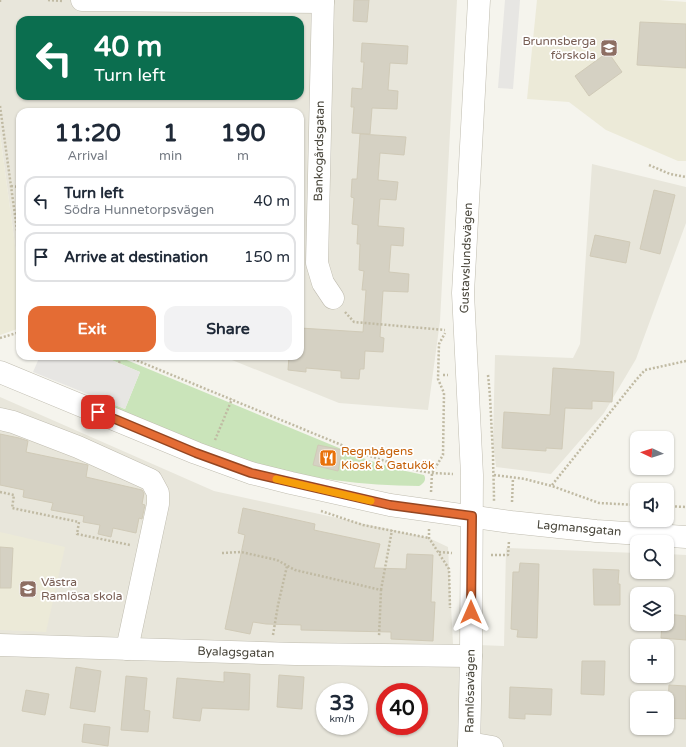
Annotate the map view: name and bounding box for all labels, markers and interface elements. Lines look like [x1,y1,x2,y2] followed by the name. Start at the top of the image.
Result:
[94,30,162,64] text: 40 m
[28,32,80,84] icon: left
[522,34,596,62] place label: Brunnsberga förskola
[599,38,619,58] school or university icon: Brunnsberga förskola
[94,64,166,86] text: Turn left
[311,100,327,202] street label: Bankogårdsgatan
[54,119,121,148] text: 11:20
[163,119,178,148] text: 1
[220,119,266,148] text: 190
[67,148,108,164] text: Arrival
[159,148,182,164] text: min
[237,148,249,164] text: m
[64,184,124,202] text: Turn left
[30,190,52,212] icon: left
[253,192,290,210] text: 40 m
[64,202,214,218] text: Södra Hunnetorpsvägen
[457,202,475,314] street label: Gustavslundsvägen
[30,246,52,268] icon: arrive
[64,248,208,266] text: Arrive at destination
[244,248,290,266] text: 150 m
[28,306,156,352] button: Exit
[164,306,292,352] button: Share
[81,395,115,429] pin
[87,401,109,423] icon: arrive
[630,431,674,475] north arrow
[630,431,674,735] map controls
[341,444,435,472] place label: Regnbågens Kiosk & Gatukök
[318,448,338,468] restaurant icon: Regnbågens Kiosk & Gatukök
[630,483,674,527] button: sound
[536,517,622,539] street label: Lagmansgatan
[630,535,674,579] button: search
[41,575,122,603] place label: Västra Ramlösa skola
[18,579,38,599] school or university icon: Västra Ramlösa skola
[630,587,674,631] button: layers
[450,591,492,633] position arrow
[630,639,674,683] button: +
[197,644,275,660] street label: Byalagsgatan
[462,649,478,733] street label: Ramlösavägen
[376,683,428,735] speed limit sign: 40
[630,691,674,735] button: −
[329,692,355,716] text: 33
[329,713,355,725] text: km/h

